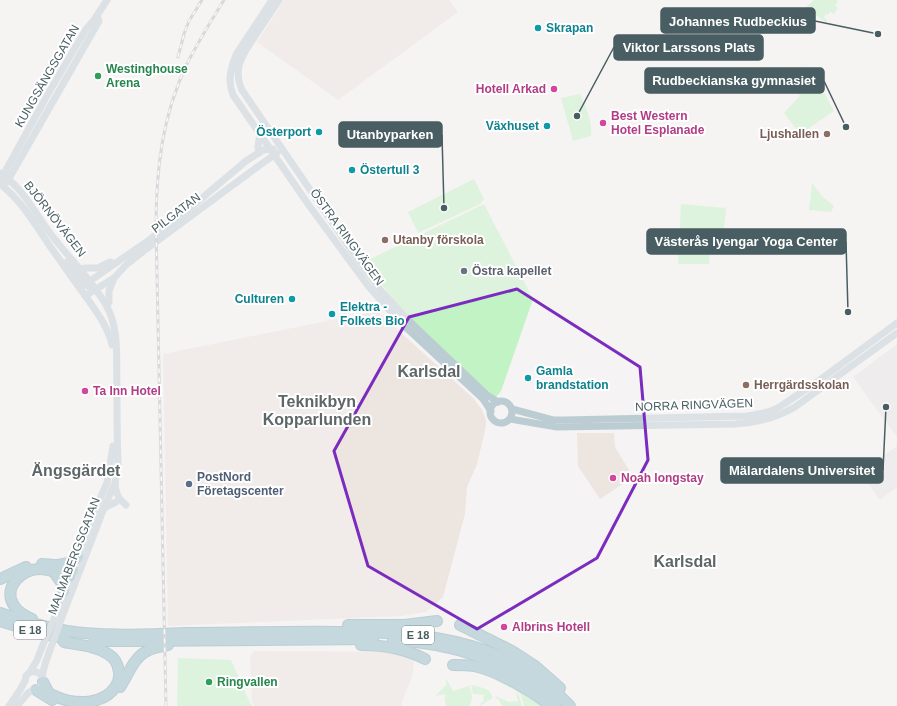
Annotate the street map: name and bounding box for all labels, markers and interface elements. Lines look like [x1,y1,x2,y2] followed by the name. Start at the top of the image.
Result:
[661,8,815,33] callout: Johannes Rudbeckius
[669,14,807,29] text: Johannes Rudbeckius
[546,21,593,35] place label: Skrapan
[12,22,82,130] street label: KUNGSÄNGSGATAN
[533,23,543,33] marker: Skrapan
[614,35,763,60] callout: Viktor Larssons Plats
[623,40,755,55] text: Viktor Larssons Plats
[106,62,188,90] place label: Westinghouse Arena
[645,68,824,93] callout: Rudbeckianska gymnasiet
[93,71,103,81] marker: Westinghouse Arena
[652,73,816,88] text: Rudbeckianska gymnasiet
[476,82,546,96] place label: Hotell Arkad
[549,84,559,94] marker: Hotell Arkad
[611,109,705,137] place label: Best Western Hotel Esplanade
[598,118,608,128] marker: Best Western Hotel Esplanade
[486,119,539,133] place label: Växhuset
[542,121,552,131] marker: Växhuset
[339,122,442,147] callout: Utanbyparken
[256,124,311,139] place label: Österport
[314,127,324,137] marker: Österport
[347,127,433,142] text: Utanbyparken
[760,127,819,141] place label: Ljushallen
[822,129,832,139] marker: Ljushallen
[360,162,420,177] place label: Östertull 3
[347,165,357,175] marker: Östertull 3
[21,178,89,260] street label: BJÖRNÖVÄGEN
[307,186,387,288] street label: ÖSTRA RINGVÄGEN
[149,190,203,236] street label: PILGATAN
[647,229,846,254] callout: Västerås Iyengar Yoga Center
[393,233,484,247] place label: Utanby förskola
[654,234,838,249] text: Västerås Iyengar Yoga Center
[380,235,390,245] marker: Utanby förskola
[472,263,551,278] place label: Östra kapellet
[459,266,469,276] marker: Östra kapellet
[235,292,284,306] place label: Culturen
[287,294,297,304] marker: Culturen
[340,300,405,328] place label: Elektra - Folkets Bio
[327,309,337,319] marker: Elektra - Folkets Bio
[397,363,461,380] district label: Karlsdal
[536,364,609,392] place label: Gamla brandstation
[523,373,533,383] marker: Gamla brandstation
[754,378,849,392] place label: Herrgärdsskolan
[741,380,751,390] marker: Herrgärdsskolan
[93,384,161,398] place label: Ta Inn Hotel
[80,386,90,396] marker: Ta Inn Hotel
[263,393,371,428] district label: Teknikbyn Kopparlunden
[635,396,753,414] street label: NORRA RINGVÄGEN
[721,458,883,483] callout: Mälardalens Universitet
[32,462,121,479] district label: Ängsgärdet
[729,463,876,478] text: Mälardalens Universitet
[197,470,284,498] place label: PostNord Företagscenter
[621,471,704,485] place label: Noah longstay
[608,473,618,483] marker: Noah longstay
[184,479,194,489] marker: PostNord Företagscenter
[45,495,103,617] street label: MALMABERGSGATAN
[653,553,717,570] district label: Karlsdal
[512,620,590,634] place label: Albrins Hotell
[14,621,46,639] road number: E 18
[499,622,509,632] marker: Albrins Hotell
[402,626,434,644] road number: E 18
[217,675,278,689] place label: Ringvallen
[204,677,214,687] marker: Ringvallen

